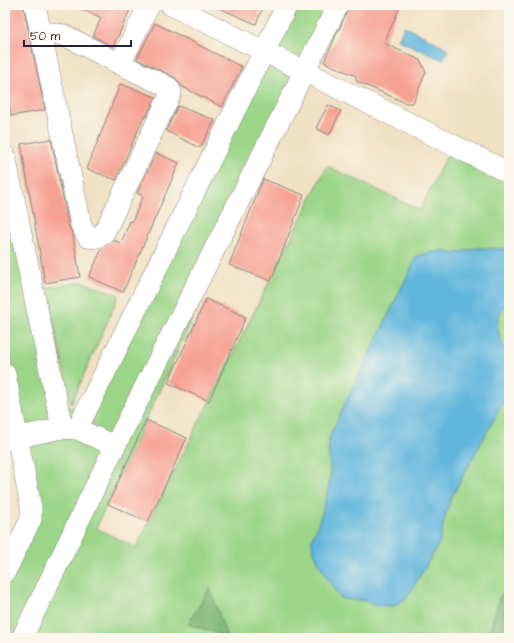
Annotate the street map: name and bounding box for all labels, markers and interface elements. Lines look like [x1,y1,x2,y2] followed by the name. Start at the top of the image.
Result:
[24,22,131,48] scale bar
[30,28,61,45] text: 50 m

